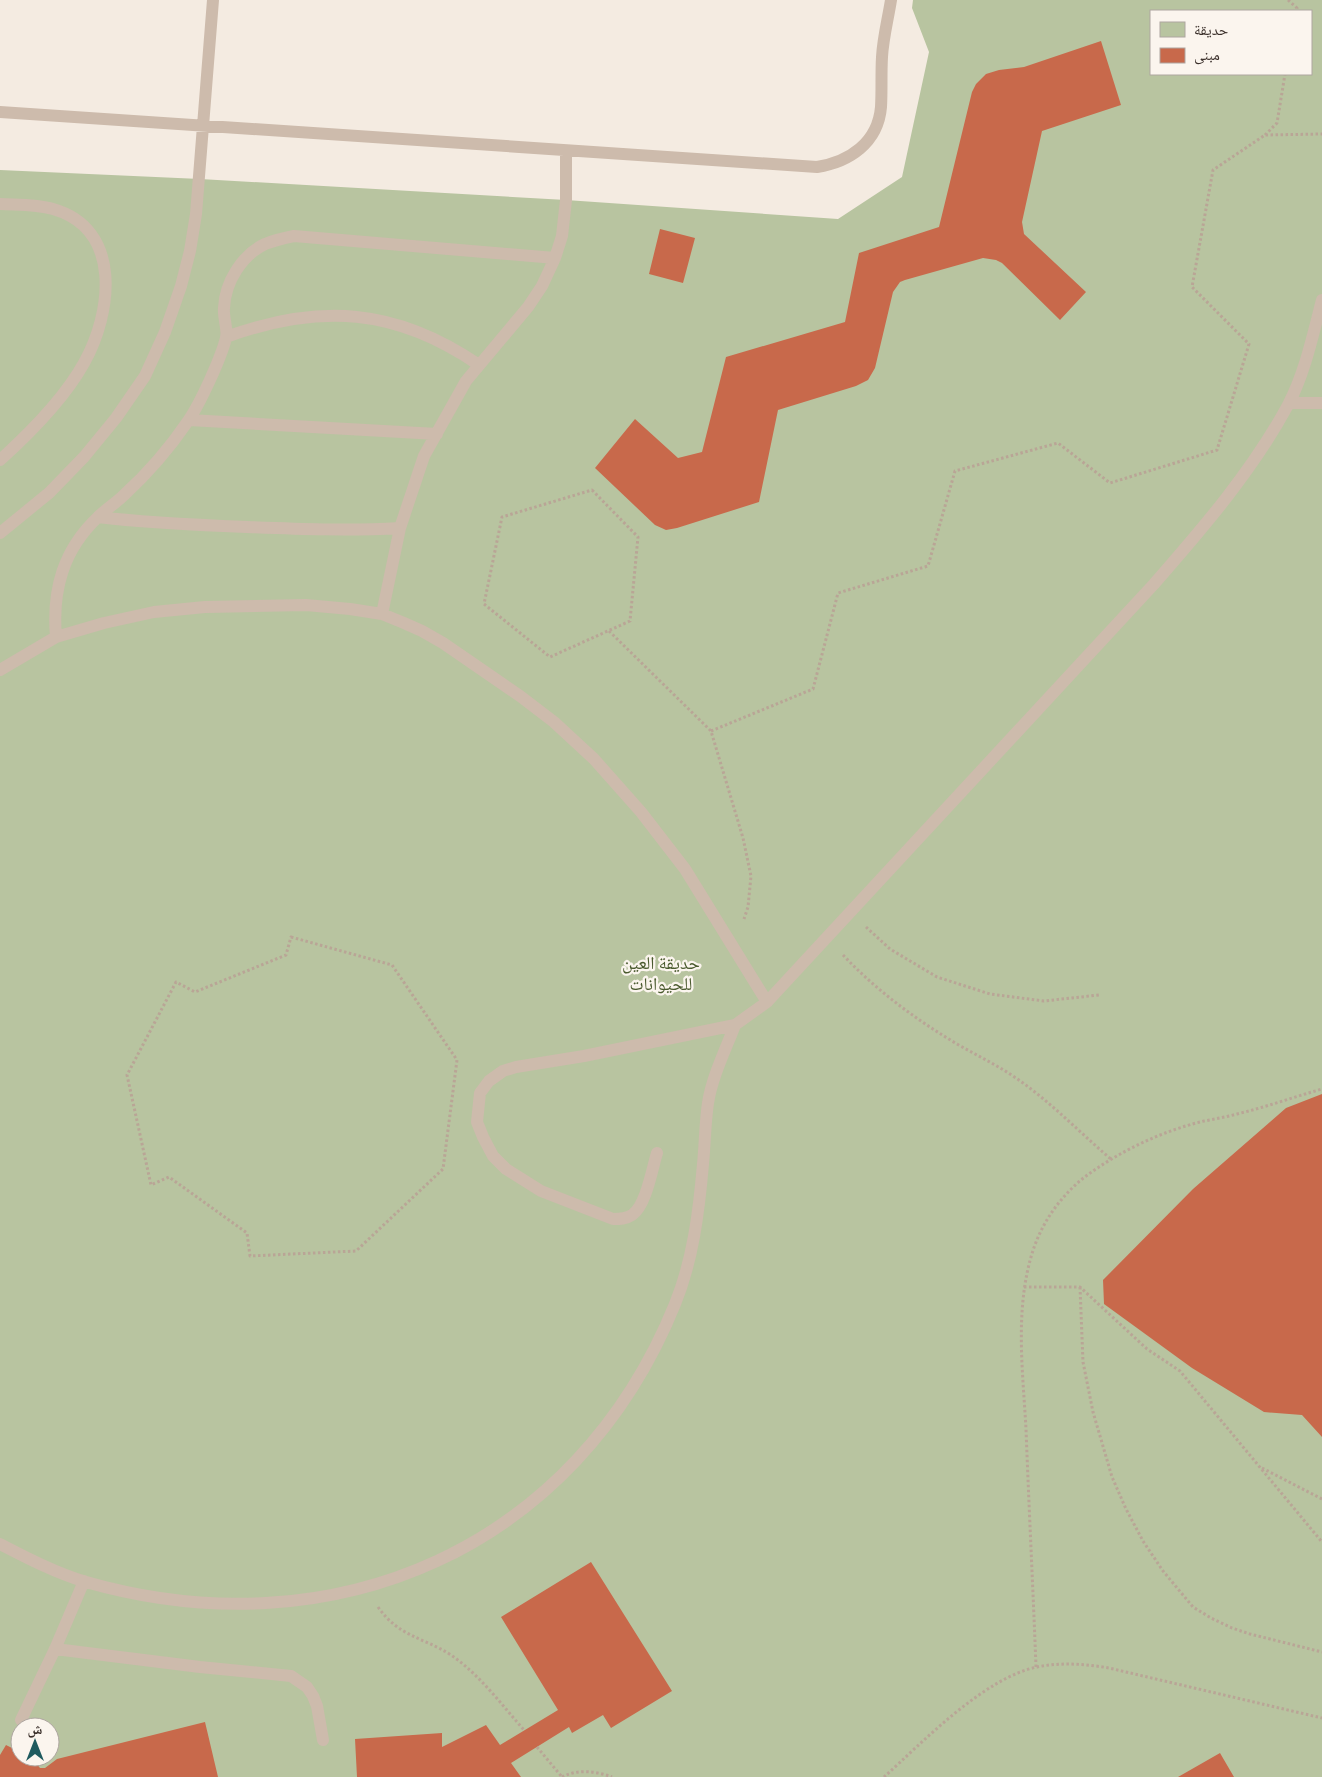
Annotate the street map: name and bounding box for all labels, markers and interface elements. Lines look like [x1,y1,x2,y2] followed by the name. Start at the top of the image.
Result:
[1150,10,1312,75] legend
[1194,20,1229,38] text: حديقة
[1194,45,1220,65] text: مبنى
[622,951,700,994] park label: حديقة العين للحيوانات
[10,1717,60,1767] north arrow
[28,1720,43,1738] text: ش

